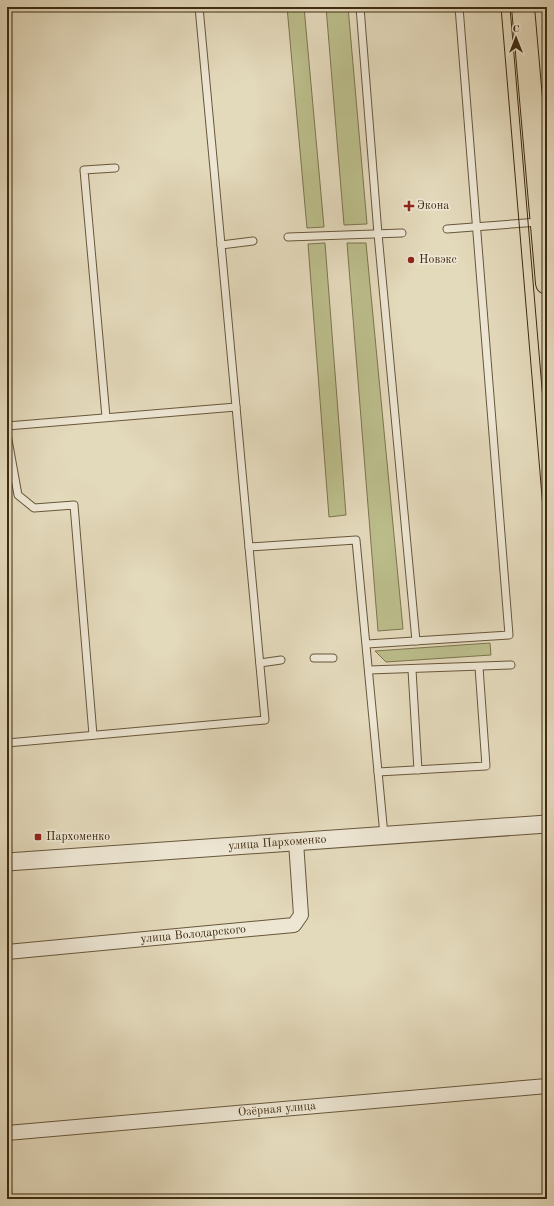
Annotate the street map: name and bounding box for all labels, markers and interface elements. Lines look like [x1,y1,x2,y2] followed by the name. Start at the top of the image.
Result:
[496,18,536,58] north arrow
[512,24,520,35] text: С
[417,200,449,212] place label: Экона
[404,201,414,211] marker: Экона
[419,254,457,266] place label: Новэкс
[406,255,416,265] marker: Новэкс
[46,831,110,843] place label: Пархоменко
[33,832,43,842] marker: Пархоменко
[228,834,327,852] street label: улица Пархоменко
[140,924,246,945] street label: улица Володарского
[237,1100,317,1119] street label: Озёрная улица

